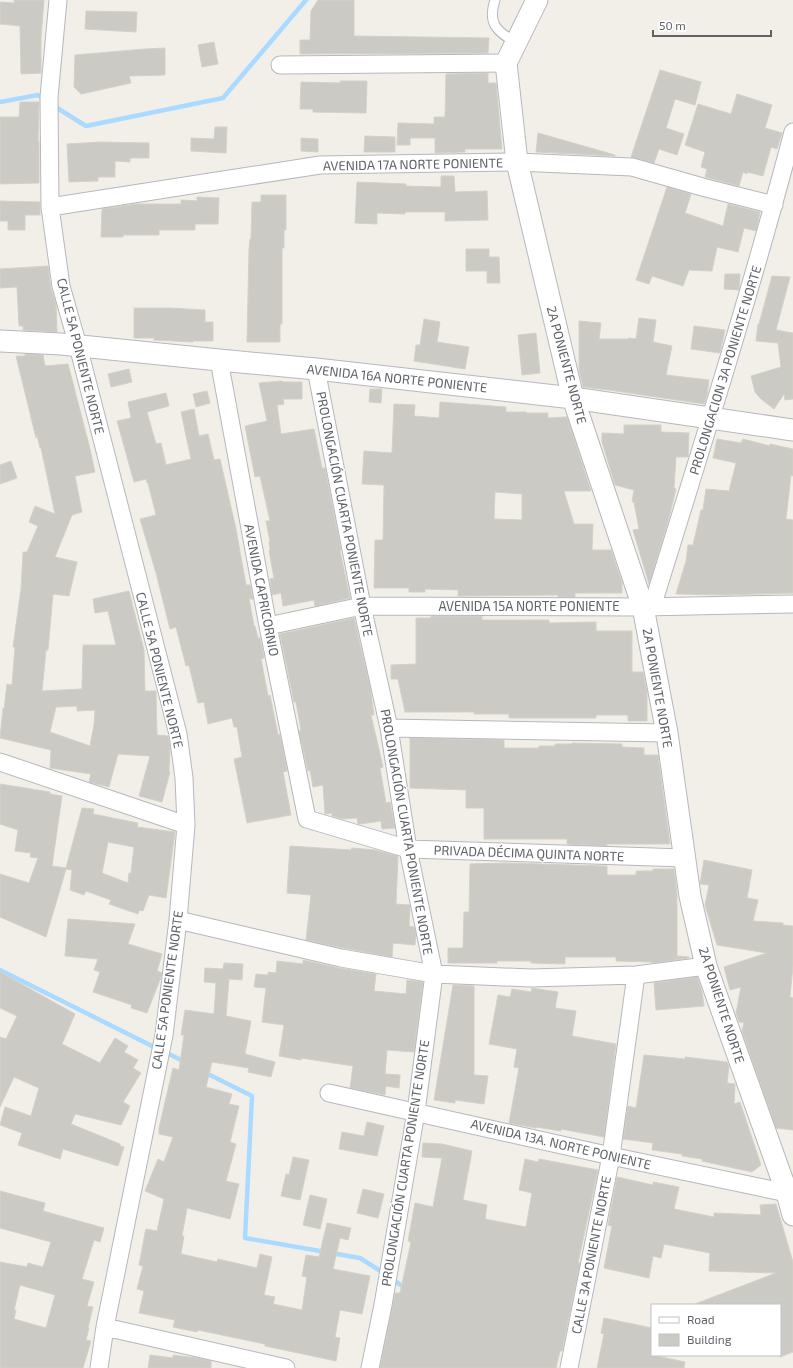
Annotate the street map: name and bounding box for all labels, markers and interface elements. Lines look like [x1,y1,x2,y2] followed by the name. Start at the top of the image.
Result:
[653,12,771,38] scale bar
[659,18,686,32] text: 50 m
[323,154,503,174] street label: AVENIDA 17A NORTE PONIENTE
[685,263,765,477] street label: PROLONGACION 3A PONIENTE NORTE
[54,276,108,436] street label: CALLE 5A PONIENTE NORTE
[544,304,590,426] street label: 2A PONIENTE NORTE
[306,361,488,395] street label: AVENIDA 16A NORTE PONIENTE
[313,390,378,638] street label: PROLONGACIÓN CUARTA PONIENTE NORTE
[241,522,283,658] street label: AVENIDA CAPRICORNIO
[133,590,187,750] street label: CALLE 5A PONIENTE NORTE
[438,598,620,614] street label: AVENIDA 15A NORTE PONIENTE
[640,627,676,749] street label: 2A PONIENTE NORTE
[377,708,438,956] street label: PROLONGACIÓN CUARTA PONIENTE NORTE
[433,841,625,864] street label: PRIVADA DÉCIMA QUINTA NORTE
[148,909,186,1071] street label: CALLE 5A PONIENTE NORTE
[696,945,748,1065] street label: 2A PONIENTE NORTE
[377,1038,432,1288] street label: PROLONGACIÓN CUARTA PONIENTE NORTE
[469,1115,653,1173] street label: AVENIDA 13A. NORTE PONIENTE
[568,1175,614,1335] street label: CALLE 3A PONIENTE NORTE
[651,1304,781,1356] legend
[687,1312,715,1326] text: Road
[687,1332,732,1346] text: Building

